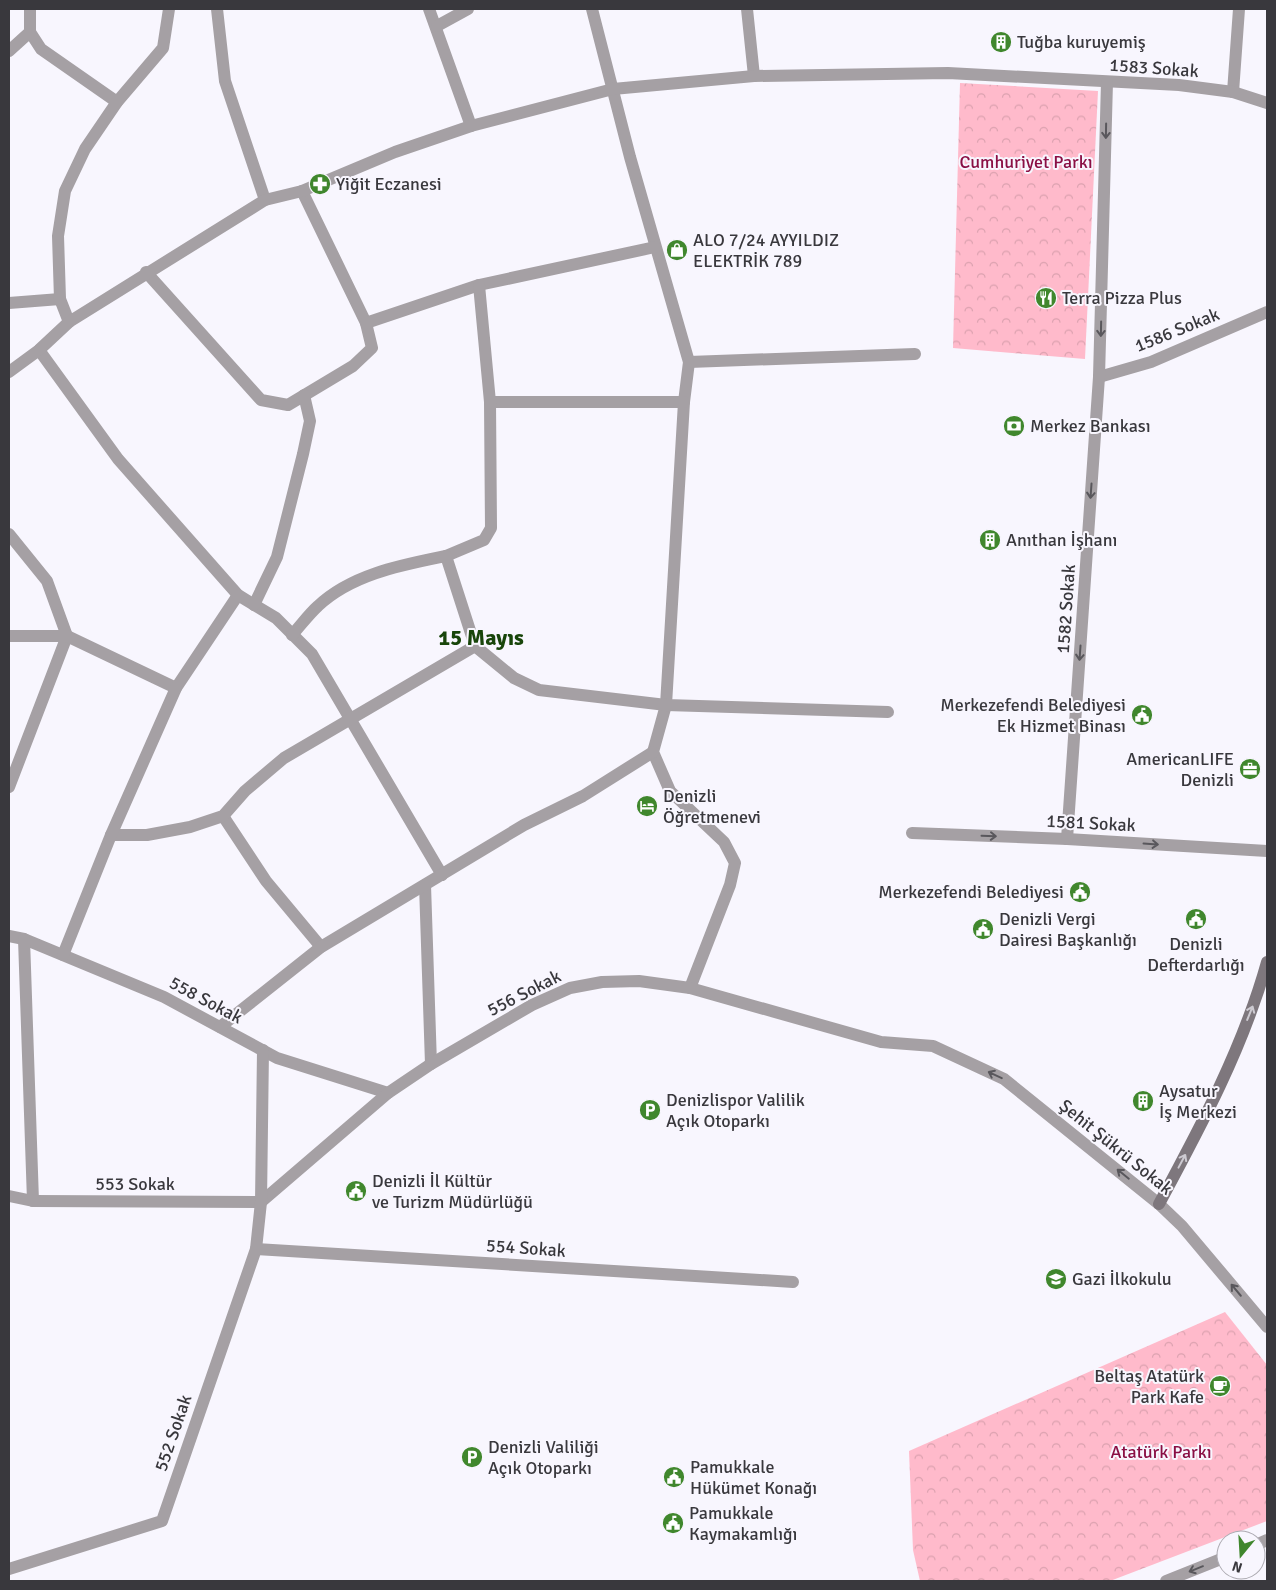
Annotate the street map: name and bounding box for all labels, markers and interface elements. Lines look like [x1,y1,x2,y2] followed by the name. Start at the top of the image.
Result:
[989,30,1013,54] building icon: Tuğba kuruyemiş
[1017,31,1146,53] place label: Tuğba kuruyemiş
[1109,54,1199,82] street label: 1583 Sokak
[1101,123,1110,139] one-way arrow
[959,151,1093,173] park label: Cumhuriyet Parkı
[308,172,332,196] pharmacy icon: Yiğit Eczanesi
[336,173,442,195] place label: Yiğit Eczanesi
[693,229,839,272] place label: ALO 7/24 AYYILDIZ ELEKTRİK 789
[665,238,689,262] shop icon: ALO 7/24 AYYILDIZ ELEKTRİK 789
[1034,286,1058,310] restaurant icon: Terra Pizza Plus
[1062,287,1182,309] place label: Terra Pizza Plus
[1131,303,1223,357] street label: 1586 Sokak
[1096,320,1105,336] one-way arrow
[1002,414,1026,438] bank icon: Merkez Bankası
[1030,415,1151,437] place label: Merkez Bankası
[1087,483,1096,499] one-way arrow
[978,528,1002,552] building icon: Anıthan İşhanı
[1006,529,1117,551] place label: Anıthan İşhanı
[1052,564,1080,654] street label: 1582 Sokak
[438,624,524,651] district label: 15 Mayıs
[1075,645,1085,661] one-way arrow
[940,694,1126,737] place label: Merkezefendi Belediyesi Ek Hizmet Binası
[1130,703,1154,727] public building icon: Merkezefendi Belediyesi Ek Hizmet Binası
[1126,748,1234,791] place label: AmericanLIFE Denizli
[1238,757,1262,781] office icon: AmericanLIFE Denizli
[663,785,761,828] place label: Denizli Öğretmenevi
[635,794,659,818] hotel icon: Denizli Öğretmenevi
[1046,810,1136,836] street label: 1581 Sokak
[980,831,997,841] one-way arrow
[1143,839,1159,848] one-way arrow
[1068,880,1092,904] public building icon: Merkezefendi Belediyesi
[878,881,1064,903] place label: Merkezefendi Belediyesi
[1184,907,1208,931] public building icon: Denizli Defterdarlığı
[999,908,1137,951] place label: Denizli Vergi Dairesi Başkanlığı
[971,917,995,941] public building icon: Denizli Vergi Dairesi Başkanlığı
[1147,933,1245,976] place label: Denizli Defterdarlığı
[484,965,564,1021] street label: 556 Sokak
[166,972,246,1028] street label: 558 Sokak
[1246,1006,1255,1022] one-way arrow
[988,1069,1003,1079] one-way arrow
[1159,1080,1237,1123] place label: Aysatur İş Merkezi
[666,1089,805,1132] place label: Denizlispor Valilik Açık Otoparkı
[1131,1089,1155,1113] building icon: Aysatur İş Merkezi
[1055,1094,1177,1200] street label: Şehit Şükrü Sokak
[638,1098,662,1122] parking icon: Denizlispor Valilik Açık Otoparkı
[1177,1153,1187,1168] one-way arrow
[1116,1169,1129,1180] one-way arrow
[372,1170,533,1213] place label: Denizli İl Kültür ve Turizm Müdürlüğü
[95,1173,175,1195] street label: 553 Sokak
[344,1179,368,1203] public building icon: Denizli İl Kültür ve Turizm Müdürlüğü
[485,1234,567,1262] street label: 554 Sokak
[1044,1267,1068,1291] school or university icon: Gazi İlkokulu
[1072,1268,1172,1290] place label: Gazi İlkokulu
[1231,1284,1242,1297] one-way arrow
[1094,1365,1204,1408] place label: Beltaş Atatürk Park Kafe
[1208,1374,1232,1398] cafe icon: Beltaş Atatürk Park Kafe
[150,1392,196,1474] street label: 552 Sokak
[488,1436,599,1479] place label: Denizli Valiliği Açık Otoparkı
[1110,1441,1212,1463] park label: Atatürk Parkı
[460,1445,484,1469] parking icon: Denizli Valiliği Açık Otoparkı
[690,1456,817,1499] place label: Pamukkale Hükümet Konağı
[662,1465,686,1489] public building icon: Pamukkale Hükümet Konağı
[689,1502,797,1545] place label: Pamukkale Kaymakamlığı
[661,1511,685,1535] public building icon: Pamukkale Kaymakamlığı
[1216,1530,1266,1580] north arrow
[1230,1557,1244,1576] text: N
[1189,1565,1204,1574] one-way arrow

